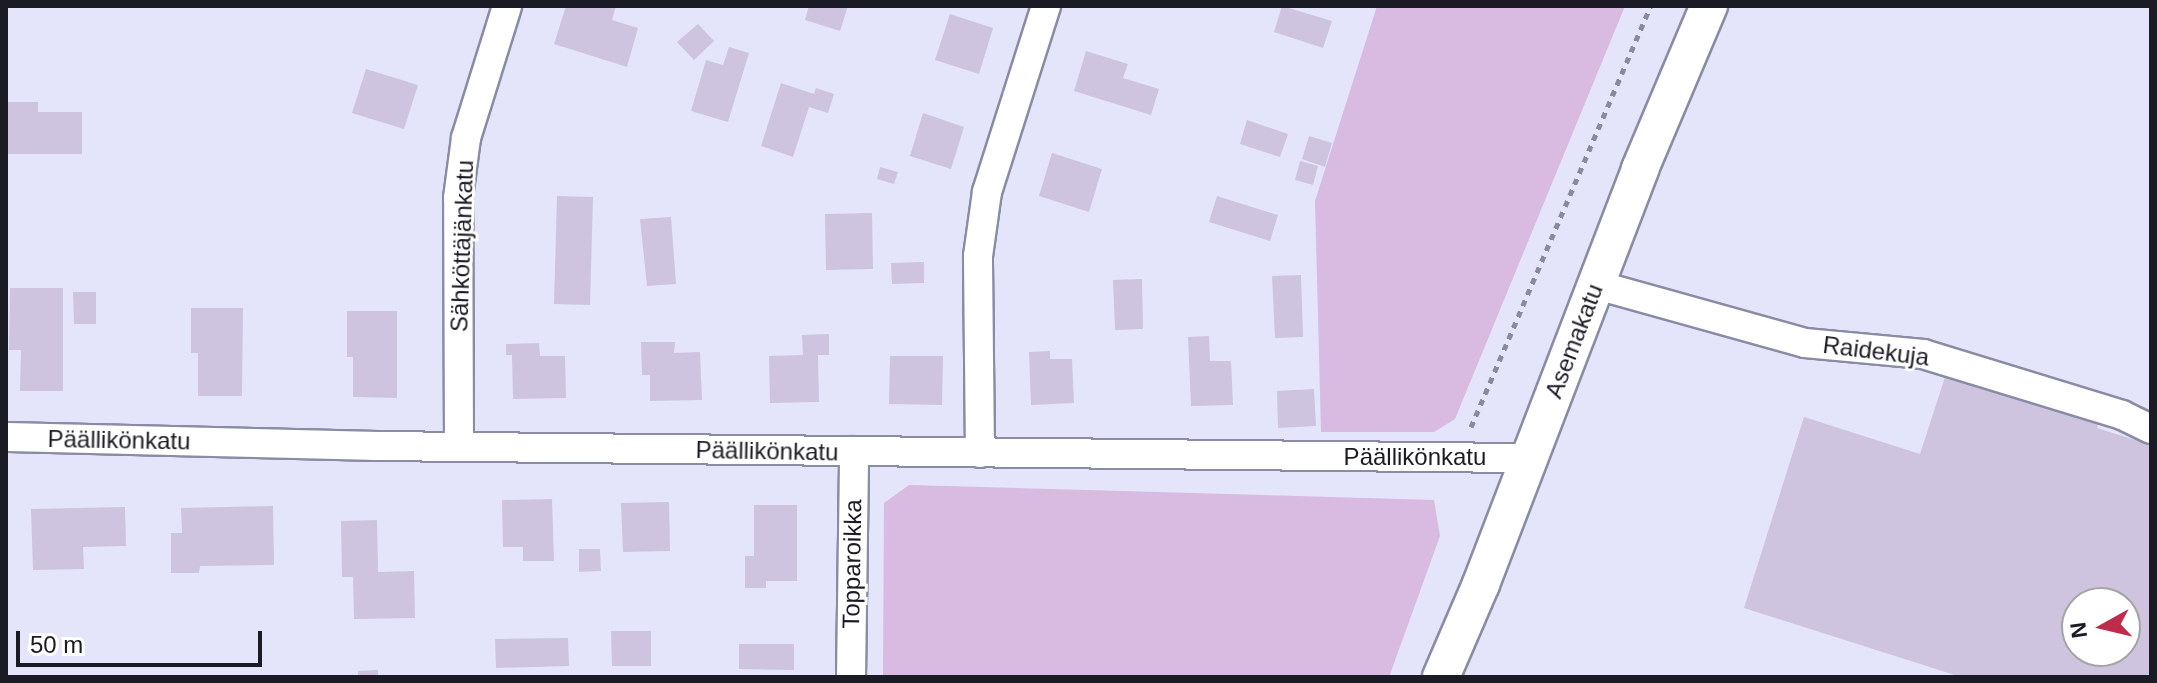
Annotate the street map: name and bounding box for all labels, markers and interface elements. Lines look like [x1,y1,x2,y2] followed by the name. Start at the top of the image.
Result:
[445,159,479,333] street label: Sähköttäjänkatu
[1539,280,1609,402] street label: Asemakatu
[1821,330,1931,372] street label: Raidekuja
[47,424,191,456] street label: Päällikönkatu
[695,435,839,467] street label: Päällikönkatu
[1344,443,1486,471] street label: Päällikönkatu
[836,499,868,629] street label: Topparoikka
[2061,587,2141,667] north arrow
[20,615,266,665] scale bar
[2065,621,2092,640] text: N
[30,631,83,658] text: 50 m

